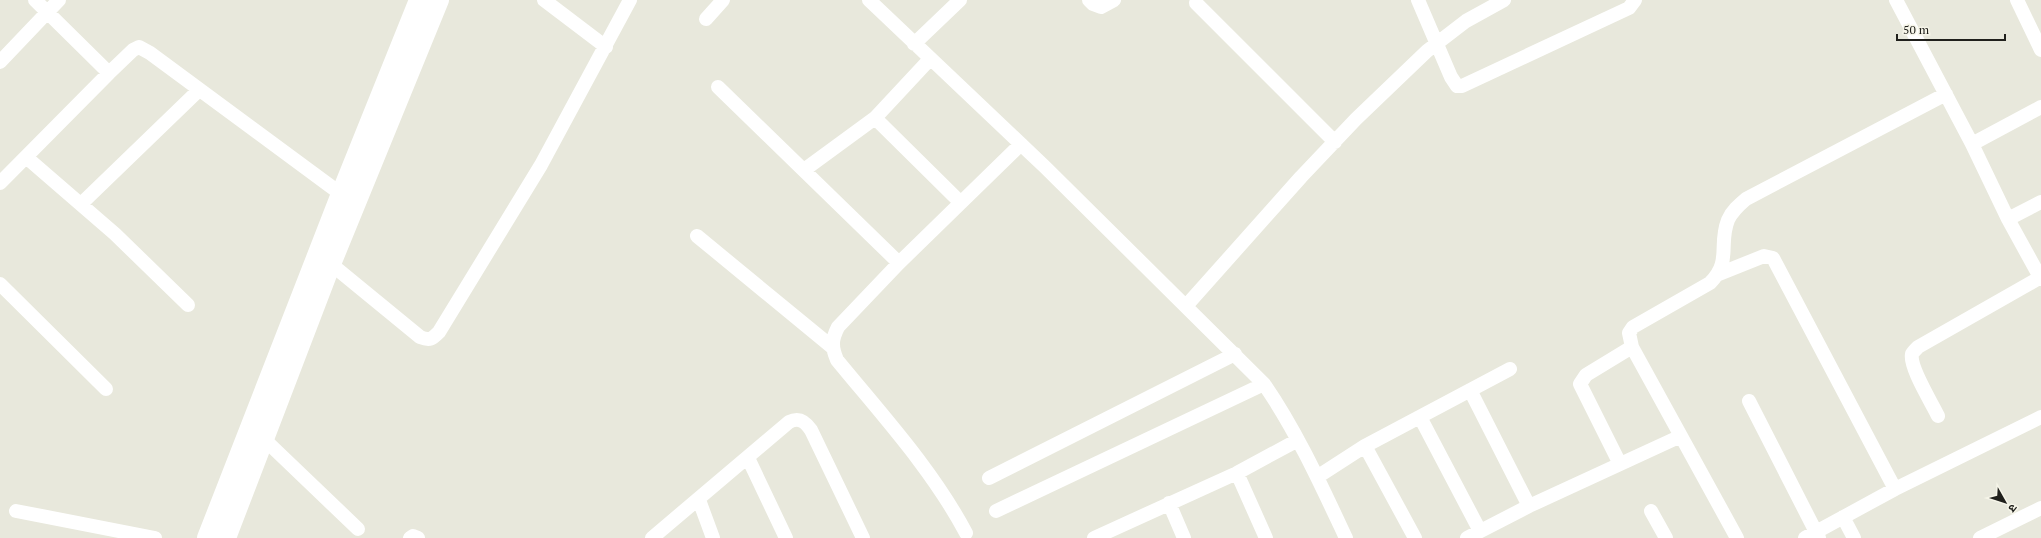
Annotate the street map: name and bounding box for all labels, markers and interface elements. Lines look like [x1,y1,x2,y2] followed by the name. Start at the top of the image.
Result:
[1897,16,2005,42] scale bar
[1903,22,1930,37] text: 50 m
[1985,482,2025,522] north arrow
[2005,501,2020,516] text: उ

